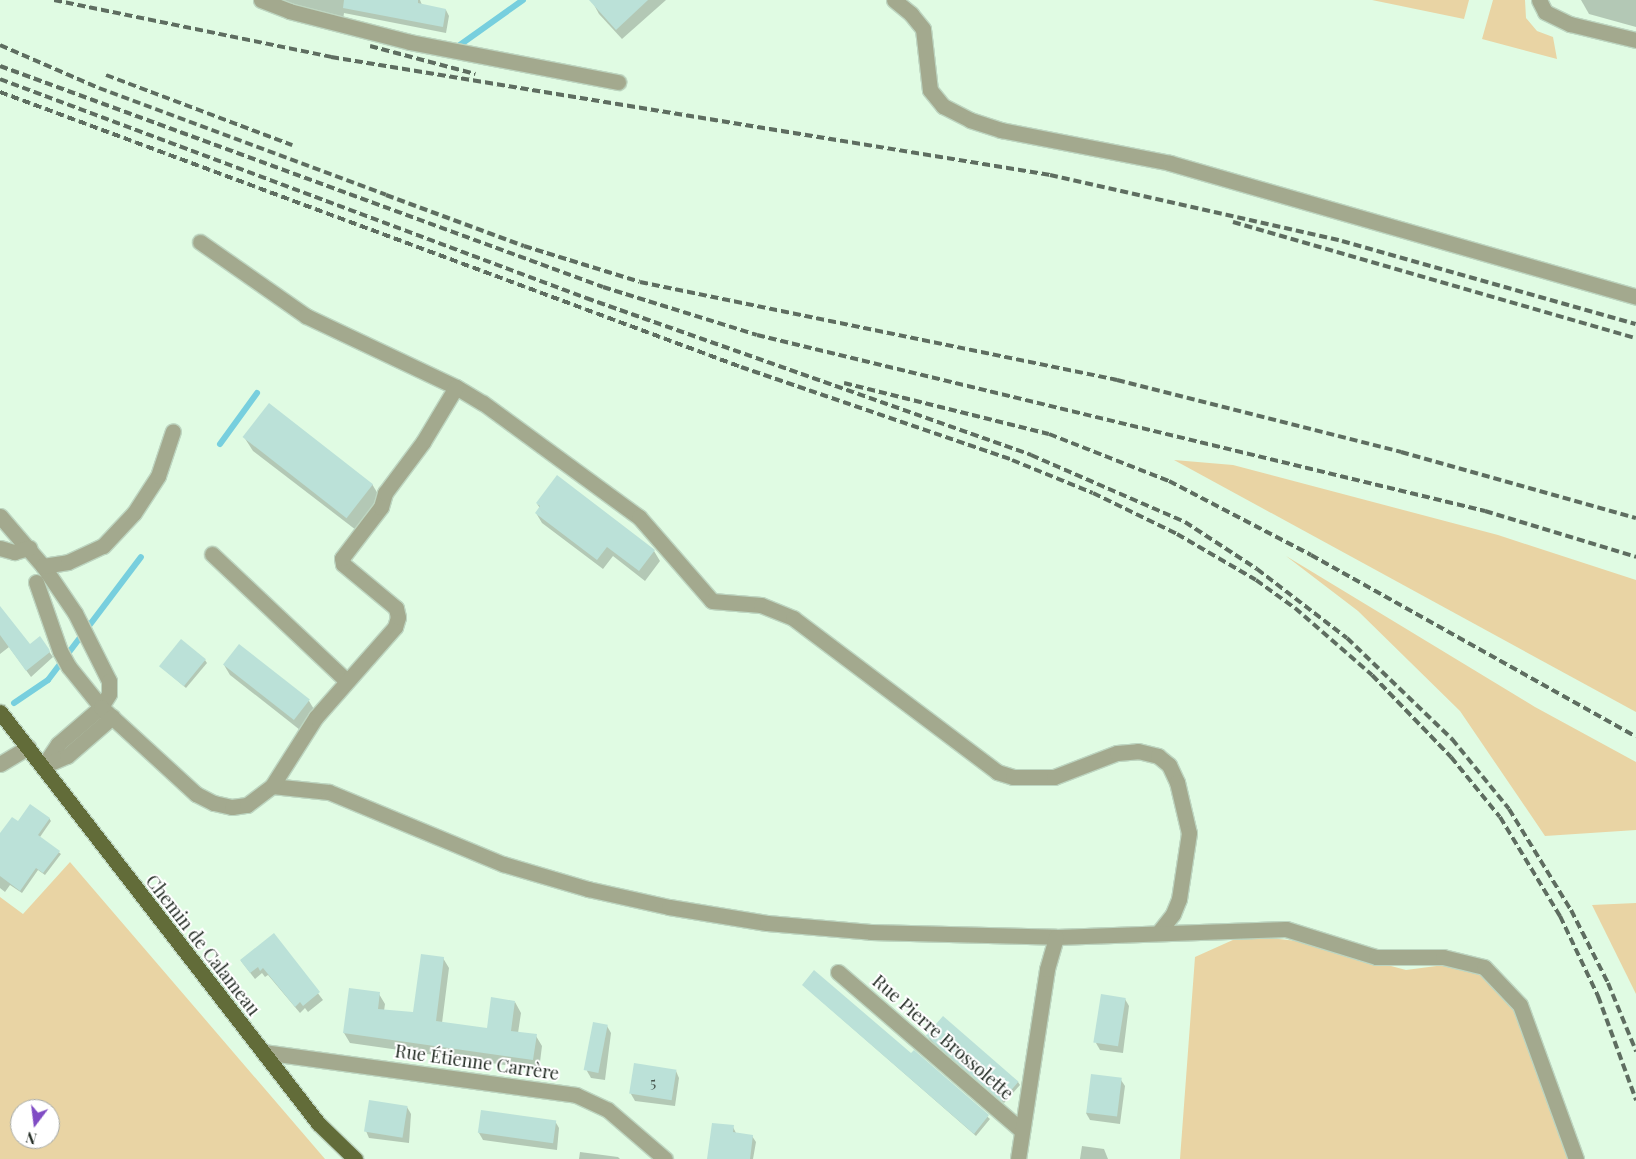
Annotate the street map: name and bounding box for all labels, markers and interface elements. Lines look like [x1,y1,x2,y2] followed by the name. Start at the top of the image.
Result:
[141,870,265,1020] street label: Chemin de Calameau
[868,970,1018,1104] street label: Rue Pierre Brossolette
[394,1040,560,1084] street label: Rue Étienne Carrère
[650,1074,656,1092] house number: 5
[10,1099,60,1149] north arrow
[24,1128,39,1148] text: N

